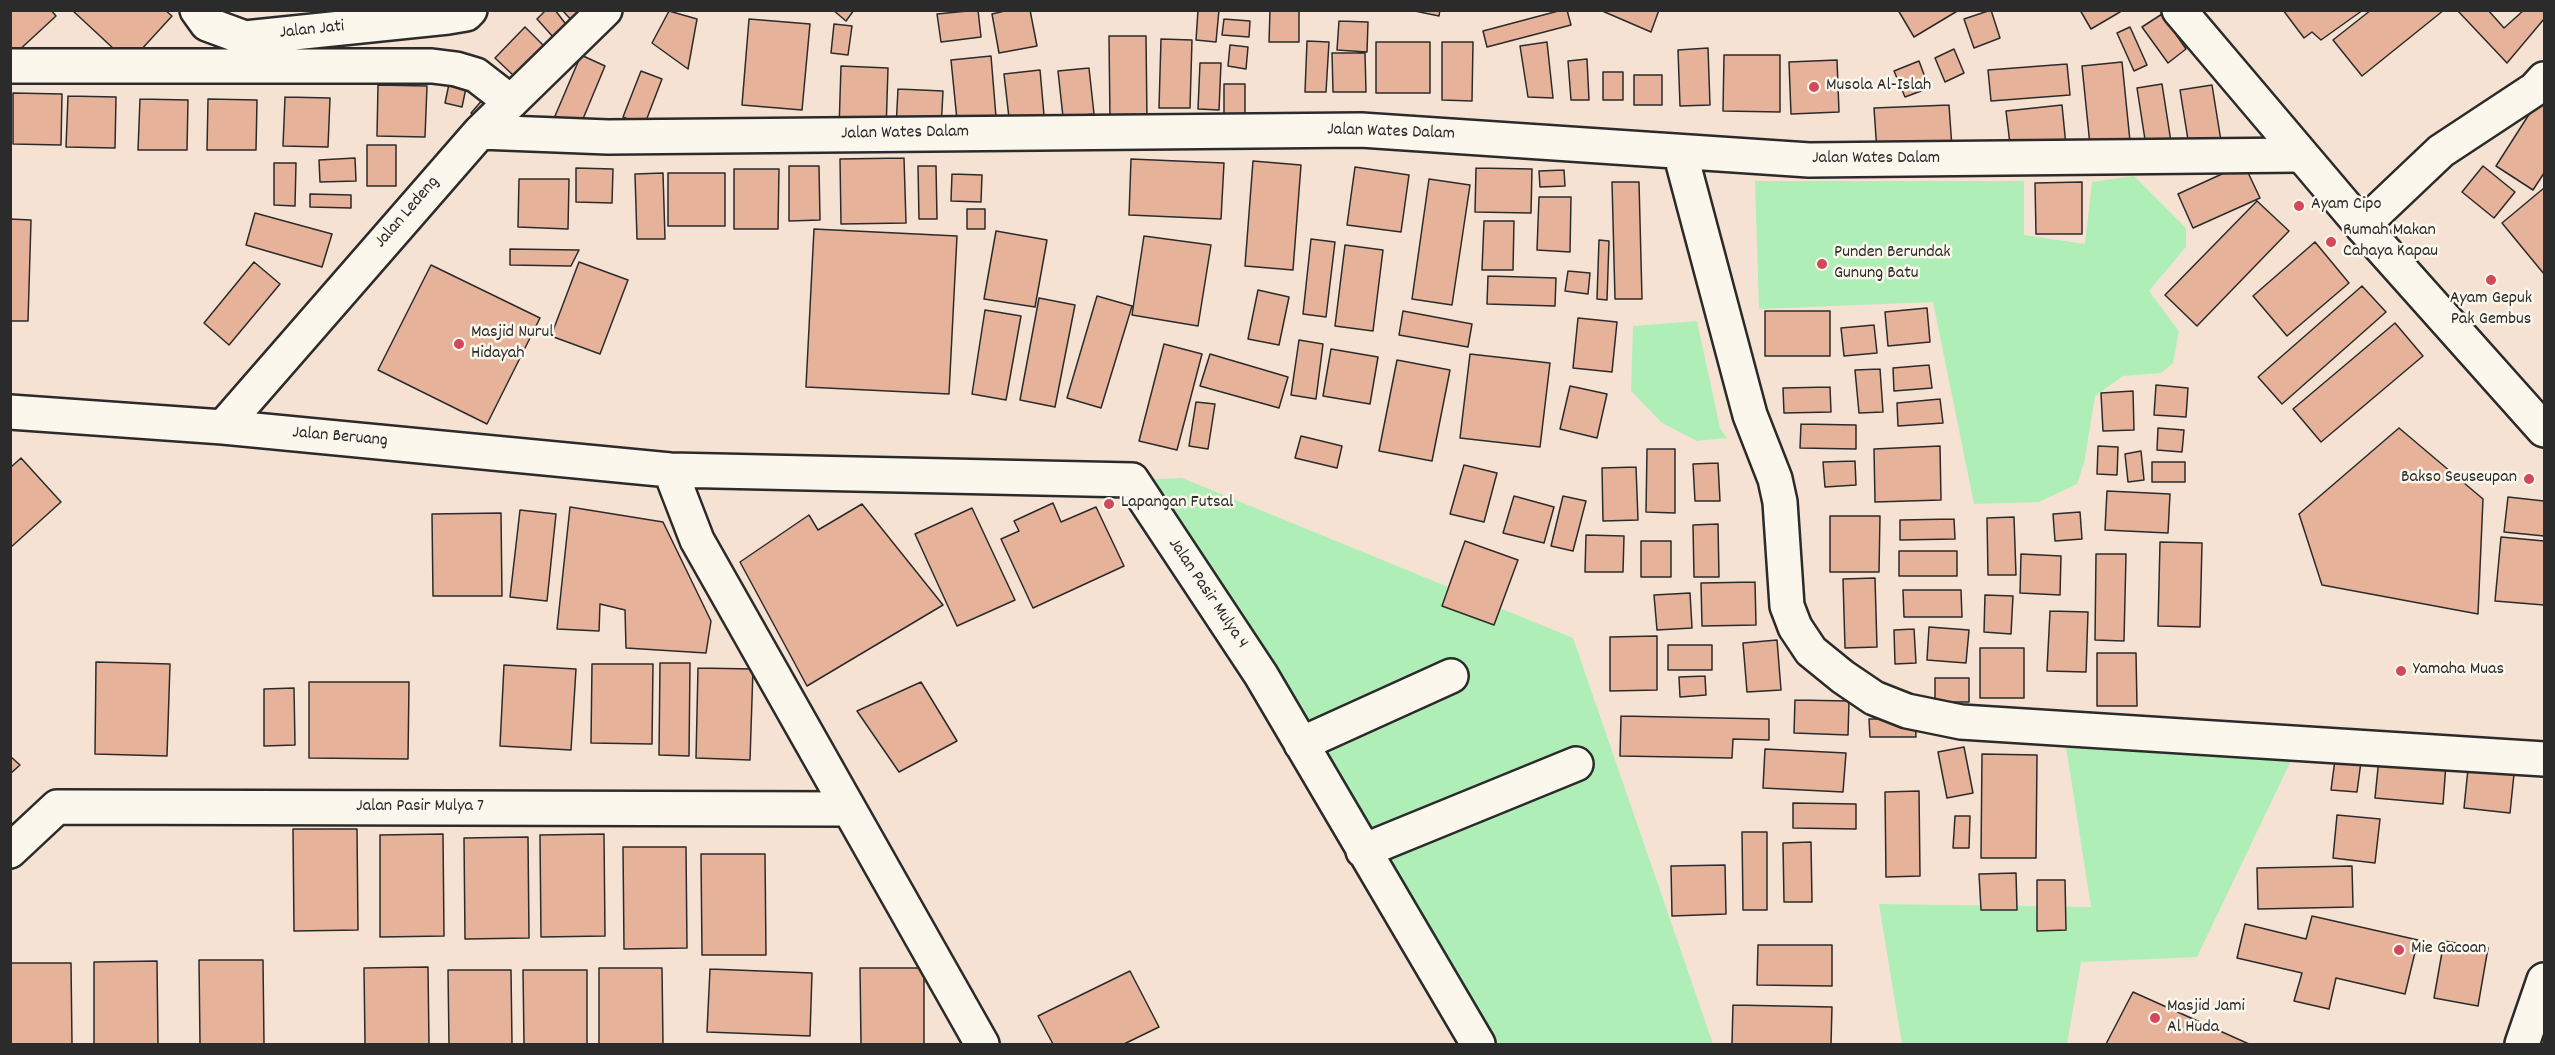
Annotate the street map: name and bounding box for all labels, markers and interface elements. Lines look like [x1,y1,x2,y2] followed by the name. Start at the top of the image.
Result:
[279,17,345,45] street label: Jalan Jati
[1826,76,1931,98] place label: Musola Al-Islah
[1807,80,1821,94] marker: Musola Al-Islah
[1327,120,1455,146] street label: Jalan Wates Dalam
[841,122,969,146] street label: Jalan Wates Dalam
[1812,149,1940,171] street label: Jalan Wates Dalam
[371,173,445,253] street label: Jalan Ledeng
[2311,195,2382,217] place label: Ayam Cipo
[2292,199,2306,213] marker: Ayam Cipo
[2343,221,2438,264] place label: Rumah Makan Cahaya Kapau
[2324,235,2338,249] marker: Rumah Makan Cahaya Kapau
[1834,243,1951,286] place label: Punden Berundak Gunung Batu
[1815,257,1829,271] marker: Punden Berundak Gunung Batu
[2484,273,2498,287] marker: Ayam Gepuk Pak Gembus
[2450,289,2532,332] place label: Ayam Gepuk Pak Gembus
[471,323,554,366] place label: Masjid Nurul Hidayah
[452,337,466,351] marker: Masjid Nurul Hidayah
[291,423,389,453] street label: Jalan Beruang
[2401,468,2517,490] place label: Bakso Seuseupan
[2522,472,2536,486] marker: Bakso Seuseupan
[1121,493,1233,515] place label: Lapangan Futsal
[1102,497,1116,511] marker: Lapangan Futsal
[1162,535,1252,653] street label: Jalan Pasir Mulya 4
[2413,660,2504,682] place label: Yamaha Muas
[2394,664,2408,678] marker: Yamaha Muas
[356,797,484,819] street label: Jalan Pasir Mulya 7
[2411,939,2486,961] place label: Mie Gacoan
[2392,943,2406,957] marker: Mie Gacoan
[2167,997,2245,1040] place label: Masjid Jami Al Huda
[2148,1011,2162,1025] marker: Masjid Jami Al Huda

